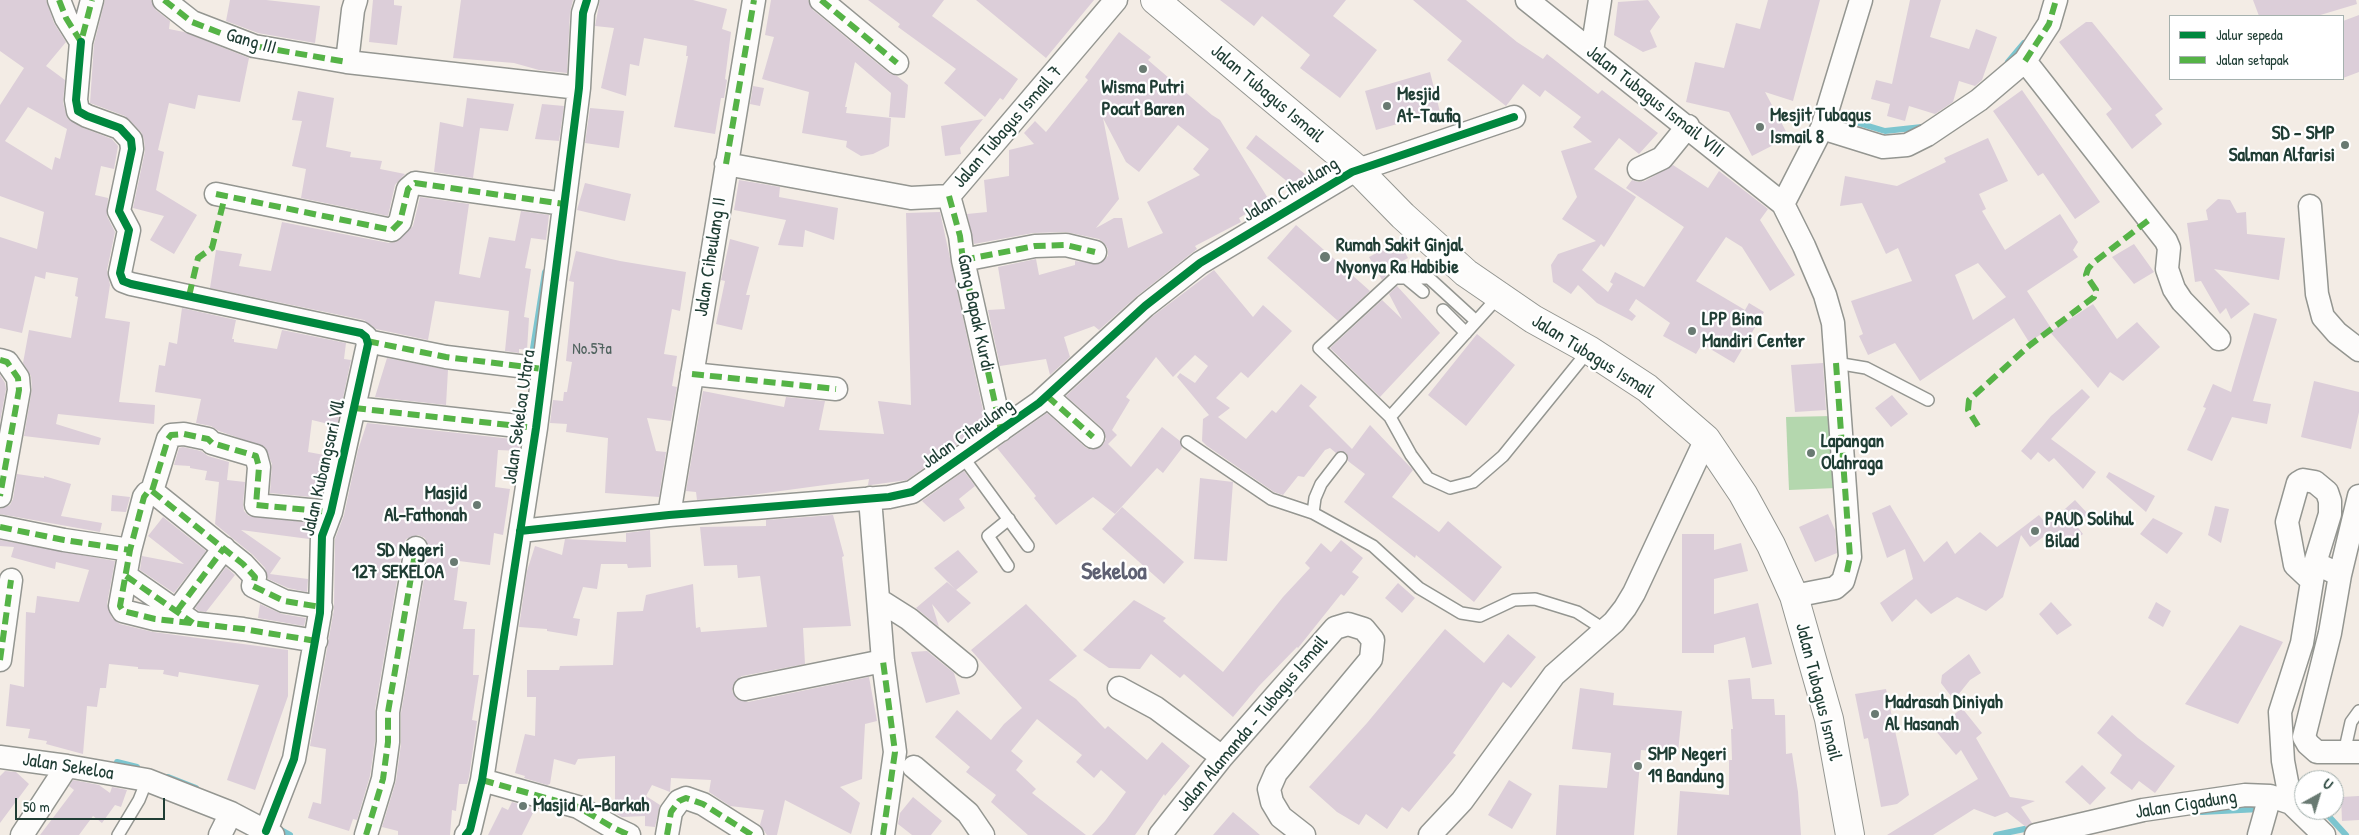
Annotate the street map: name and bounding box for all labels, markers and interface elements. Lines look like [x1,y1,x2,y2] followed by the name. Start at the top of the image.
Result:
[2169,15,2344,80] legend
[223,24,279,60] street label: Gang III
[2216,24,2283,45] text: Jalur sepeda
[1206,40,1328,148] street label: Jalan Tubagus Ismail
[1581,41,1729,163] street label: Jalan Tubagus Ismail VIII
[2216,49,2289,70] text: Jalan setapak
[949,61,1067,193] street label: Jalan Tubagus Ismail 7
[1137,63,1149,75] marker: Wisma Putri Pocut Baren
[1101,77,1185,121] place label: Wisma Putri Pocut Baren
[1397,84,1461,128] place label: Mesjid At-Taufiq
[1381,100,1393,112] marker: Mesjid At-Taufiq
[1770,105,1871,149] place label: Mesjit Tubagus Ismail 8
[1754,121,1766,133] marker: Mesjit Tubagus Ismail 8
[2229,123,2335,167] place label: SD - SMP Salman Alfarisi
[2339,139,2351,151] marker: SD - SMP Salman Alfarisi
[1239,153,1343,227] street label: Jalan Ciheulang
[690,196,732,318] street label: Jalan Ciheulang II
[1336,235,1463,279] place label: Rumah Sakit Ginjal Nyonya Ra Habibie
[1318,250,1332,264] marker: Rumah Sakit Ginjal Nyonya Ra Habibie
[951,252,999,374] street label: Gang Bapak Kurdi
[1702,309,1805,353] place label: LPP Bina Mandiri Center
[1527,310,1659,404] street label: Jalan Tubagus Ismail
[1686,325,1698,337] marker: LPP Bina Mandiri Center
[572,340,612,360] house number: No.57a
[499,348,541,486] street label: Jalan Sekeloa Utara
[918,394,1018,474] street label: Jalan Ciheulang
[297,398,351,538] street label: Jalan Kubangsari Vll
[1821,431,1884,475] place label: Lapangan Olahraga
[1805,447,1817,459] marker: Lapangan Olahraga
[384,483,467,527] place label: Masjid Al-Fathonah
[471,499,483,511] marker: Masjid Al-Fathonah
[2045,509,2134,553] place label: PAUD Solihul Bilad
[2029,525,2041,537] marker: PAUD Solihul Bilad
[352,540,444,584] place label: SD Negeri 127 SEKELOA
[448,556,460,568] marker: SD Negeri 127 SEKELOA
[1081,559,1147,587] district label: Sekeloa
[1790,621,1846,763] street label: Jalan Tubagus Ismail
[1173,631,1333,817] street label: Jalan Alamanda - Tubagus Ismail
[1885,692,2003,736] place label: Madrasah Diniyah Al Hasanah
[1869,708,1881,720] marker: Madrasah Diniyah Al Hasanah
[1648,744,1727,788] place label: SMP Negeri 19 Bandung
[21,749,115,785] street label: Jalan Sekeloa
[1632,760,1644,772] marker: SMP Negeri 19 Bandung
[2294,770,2344,820] north arrow
[2319,774,2337,794] text: U
[2134,786,2238,824] street label: Jalan Cigadung
[18,788,168,820] scale bar
[533,795,649,817] place label: Masjid Al-Barkah
[23,796,50,817] text: 50 m
[517,800,529,812] marker: Masjid Al-Barkah

